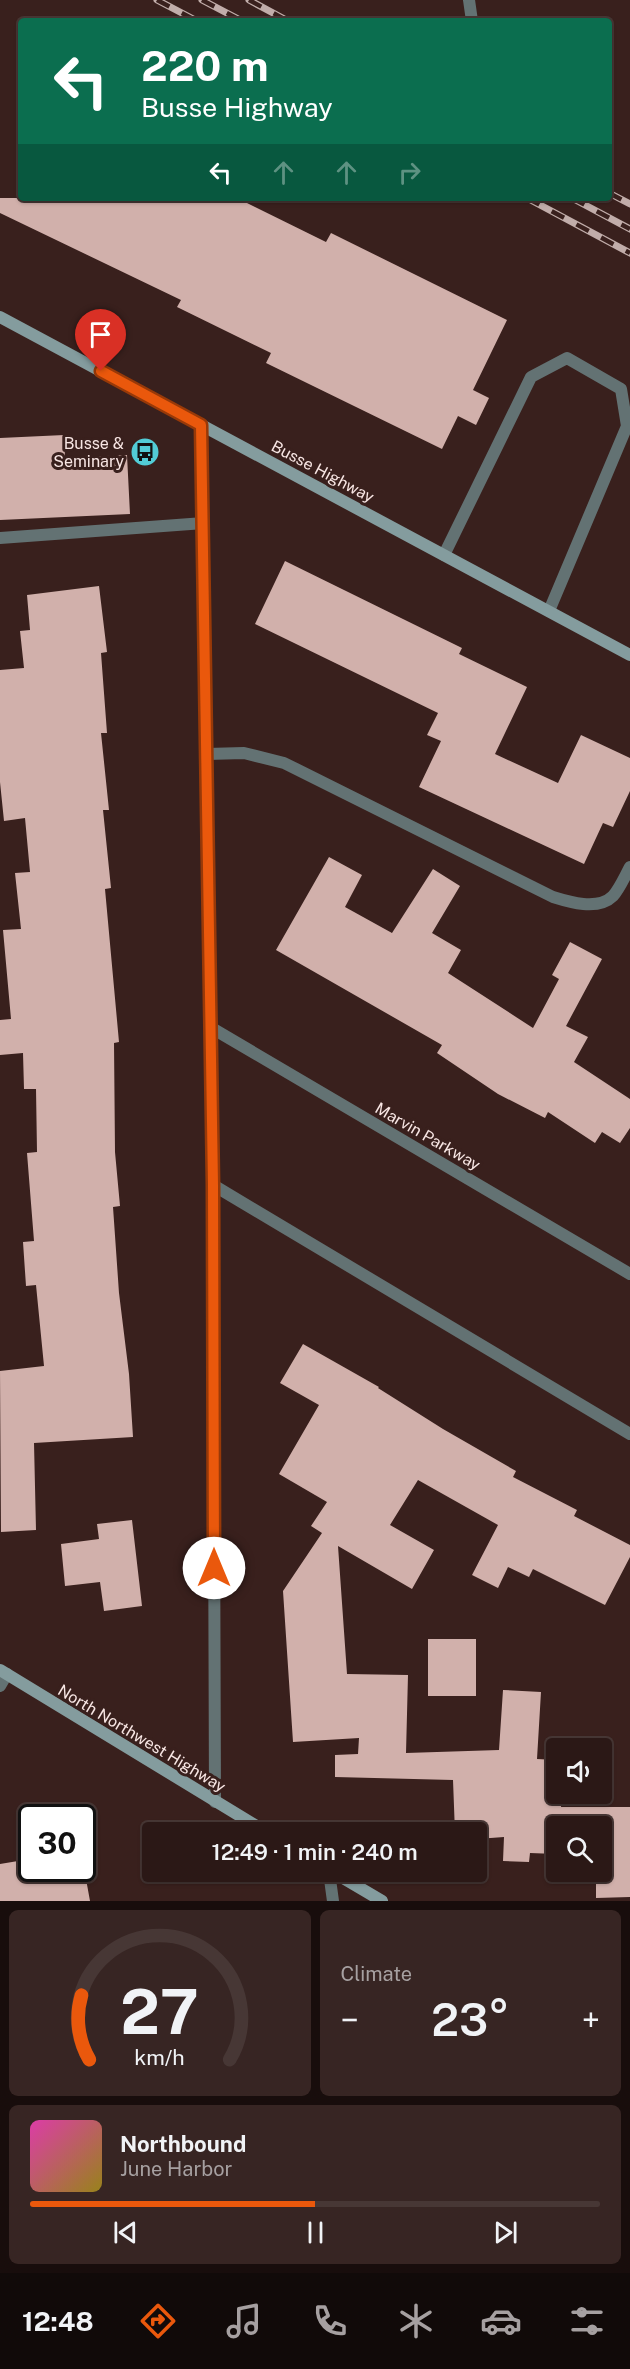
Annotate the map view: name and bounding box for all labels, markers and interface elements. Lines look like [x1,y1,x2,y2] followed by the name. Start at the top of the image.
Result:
[141,41,269,90] text: 220 m
[42,42,120,120] icon: left
[141,91,333,123] text: Busse Highway
[204,156,237,189] icon: left
[267,156,300,189] icon: ahead
[330,156,363,189] icon: ahead
[393,156,426,189] icon: right
[75,309,126,371] pin
[84,318,117,351] icon: arrive
[53,434,124,471] place label: Busse & Seminary
[129,436,161,468] bus stop icon: Busse & Seminary
[268,436,378,507] street label: Busse Highway
[372,1099,484,1174] street label: Marvin Parkway
[182,1536,246,1600] position arrow
[54,1681,229,1796] street label: North Northwest Highway
[546,1738,612,1882] map controls
[546,1738,612,1804] button: sound
[18,1804,96,1882] speed limit sign: 30
[546,1816,612,1882] button: search
[211,1839,418,1865] text: 12:49 · 1 min · 240 m
[341,1962,412,1986] text: Climate
[120,1975,199,2048] text: 27
[431,1993,509,2046] text: 23°
[341,2001,359,2039] text: −
[582,2001,600,2039] text: +
[135,2045,185,2070] text: km/h
[120,2131,246,2157] text: Northbound
[120,2157,232,2181] text: June Harbor
[109,2216,142,2249] icon: previous
[299,2216,332,2249] icon: pause
[489,2216,522,2249] icon: next
[137,2300,179,2342] icon: directions
[223,2300,265,2342] icon: music
[309,2300,351,2342] icon: phone
[395,2300,437,2342] icon: climate
[480,2300,522,2342] icon: car
[566,2300,608,2342] icon: filters
[22,2305,94,2337] text: 12:48

